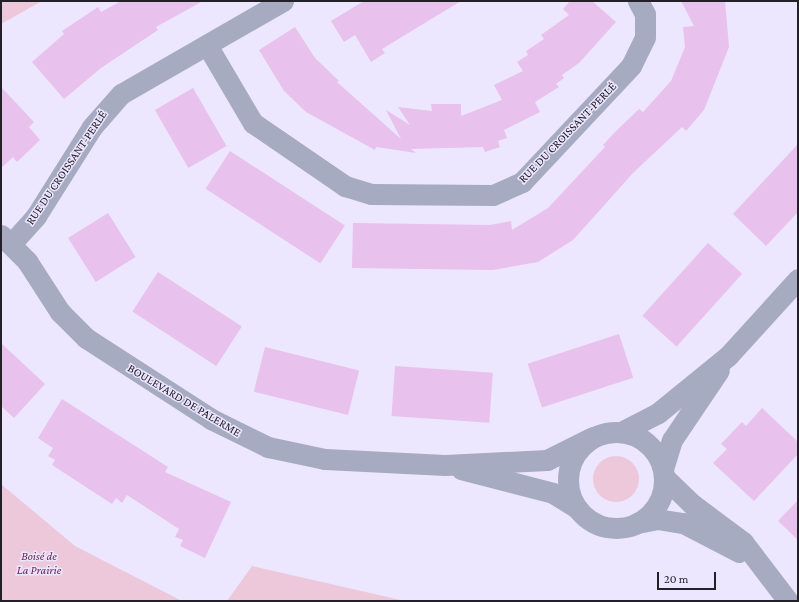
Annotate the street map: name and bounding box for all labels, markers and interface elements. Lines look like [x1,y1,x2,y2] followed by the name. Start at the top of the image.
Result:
[516,80,620,186] street label: RUE DU CROISSANT-PERLÉ
[23,108,111,228] street label: RUE DU CROISSANT-PERLÉ
[125,361,243,441] street label: BOULEVARD DE PALERME
[17,550,61,578] park label: Boisé de La Prairie
[659,564,718,590] scale bar
[664,572,688,586] text: 20 m

